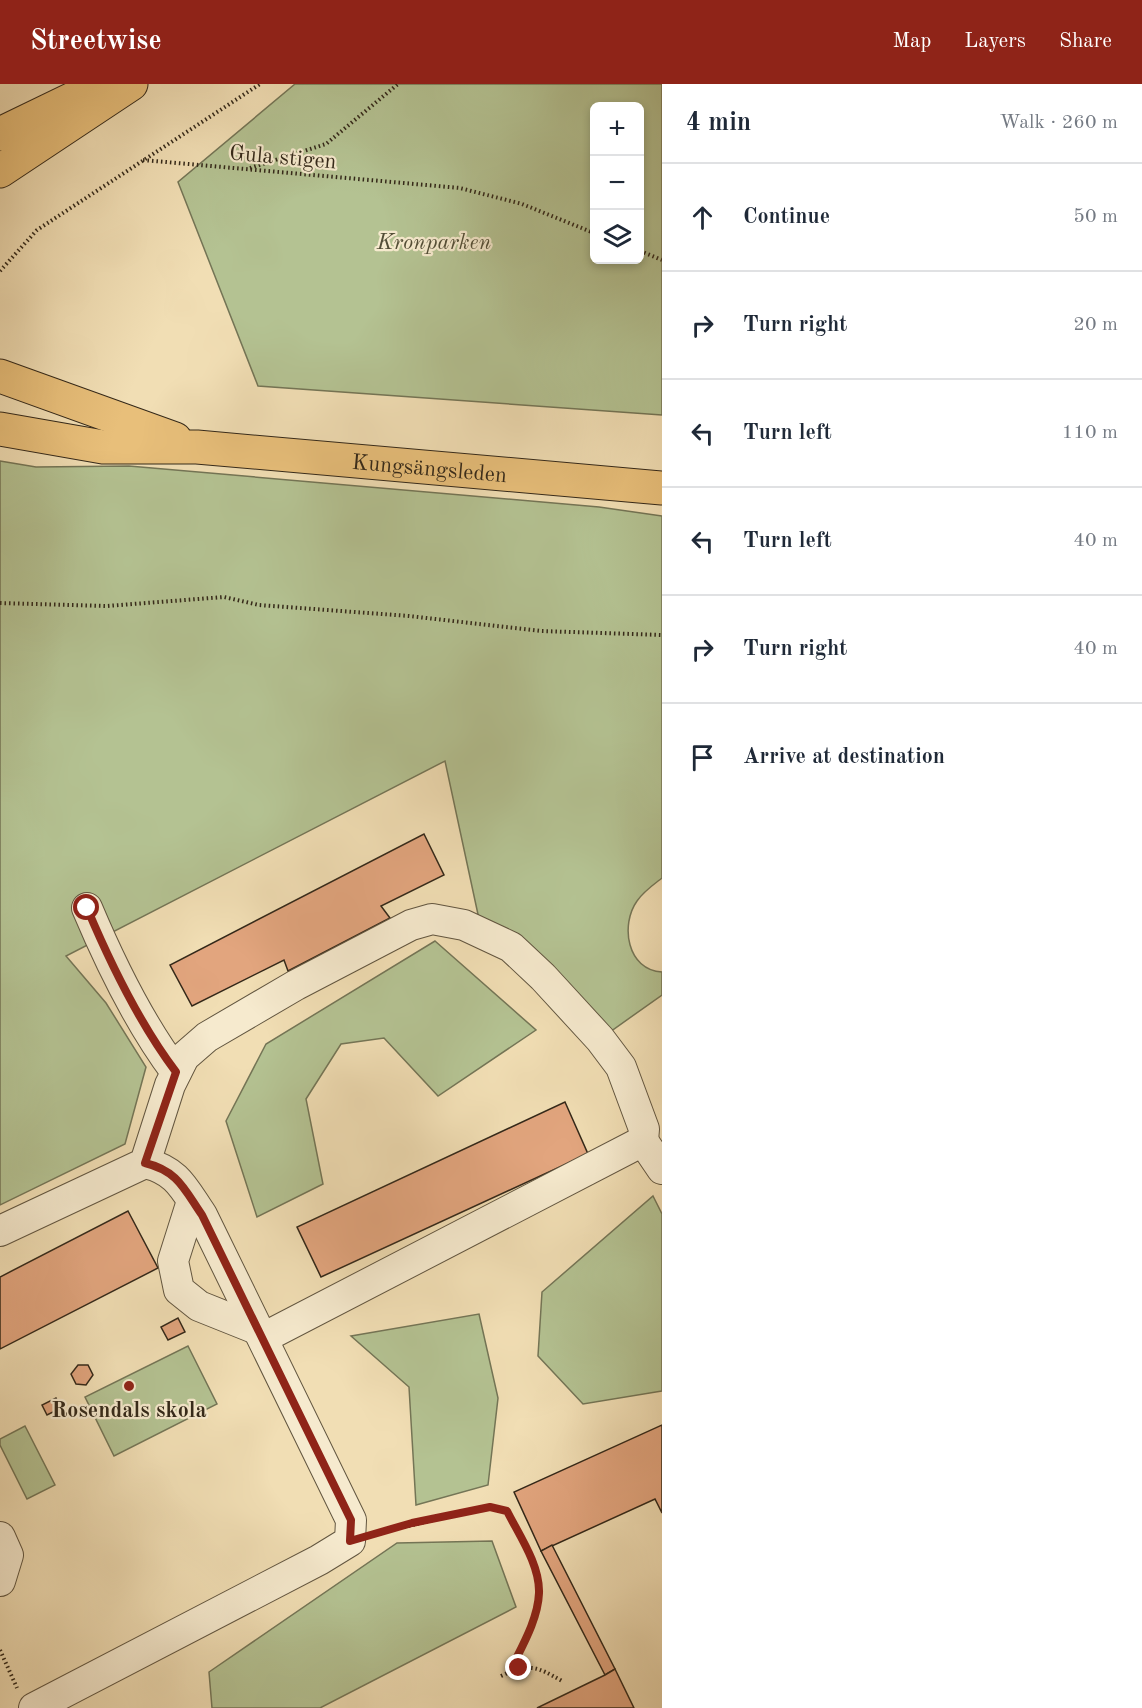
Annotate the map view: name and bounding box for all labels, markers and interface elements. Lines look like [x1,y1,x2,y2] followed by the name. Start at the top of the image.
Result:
[30,28,162,56] text: Streetwise
[892,31,931,52] text: Map
[964,31,1026,52] text: Layers
[1059,31,1112,52] text: Share
[590,102,644,264] map controls
[590,102,644,156] button: +
[686,110,751,136] text: 4 min
[999,113,1118,133] text: Walk · 260 m
[228,142,338,174] street label: Gula stigen
[590,156,644,210] button: −
[686,201,719,234] icon: ahead
[743,206,830,228] text: Continue
[1073,207,1118,227] text: 50 m
[590,210,644,264] button: layers
[376,232,492,254] park label: Kronparken
[686,309,719,342] icon: right
[743,314,847,336] text: Turn right
[1073,315,1118,335] text: 20 m
[686,417,719,450] icon: left
[743,422,832,444] text: Turn left
[1062,423,1118,443] text: 110 m
[351,452,508,487] street label: Kungsängsleden
[686,525,719,558] icon: left
[743,530,832,552] text: Turn left
[1073,531,1118,551] text: 40 m
[686,633,719,666] icon: right
[743,638,847,660] text: Turn right
[1073,639,1118,659] text: 40 m
[686,741,719,774] icon: arrive
[743,746,945,768] text: Arrive at destination
[73,894,99,920] route start
[122,1379,136,1393] marker: Rosendals skola
[51,1400,207,1422] place label: Rosendals skola
[505,1654,531,1680] route end

